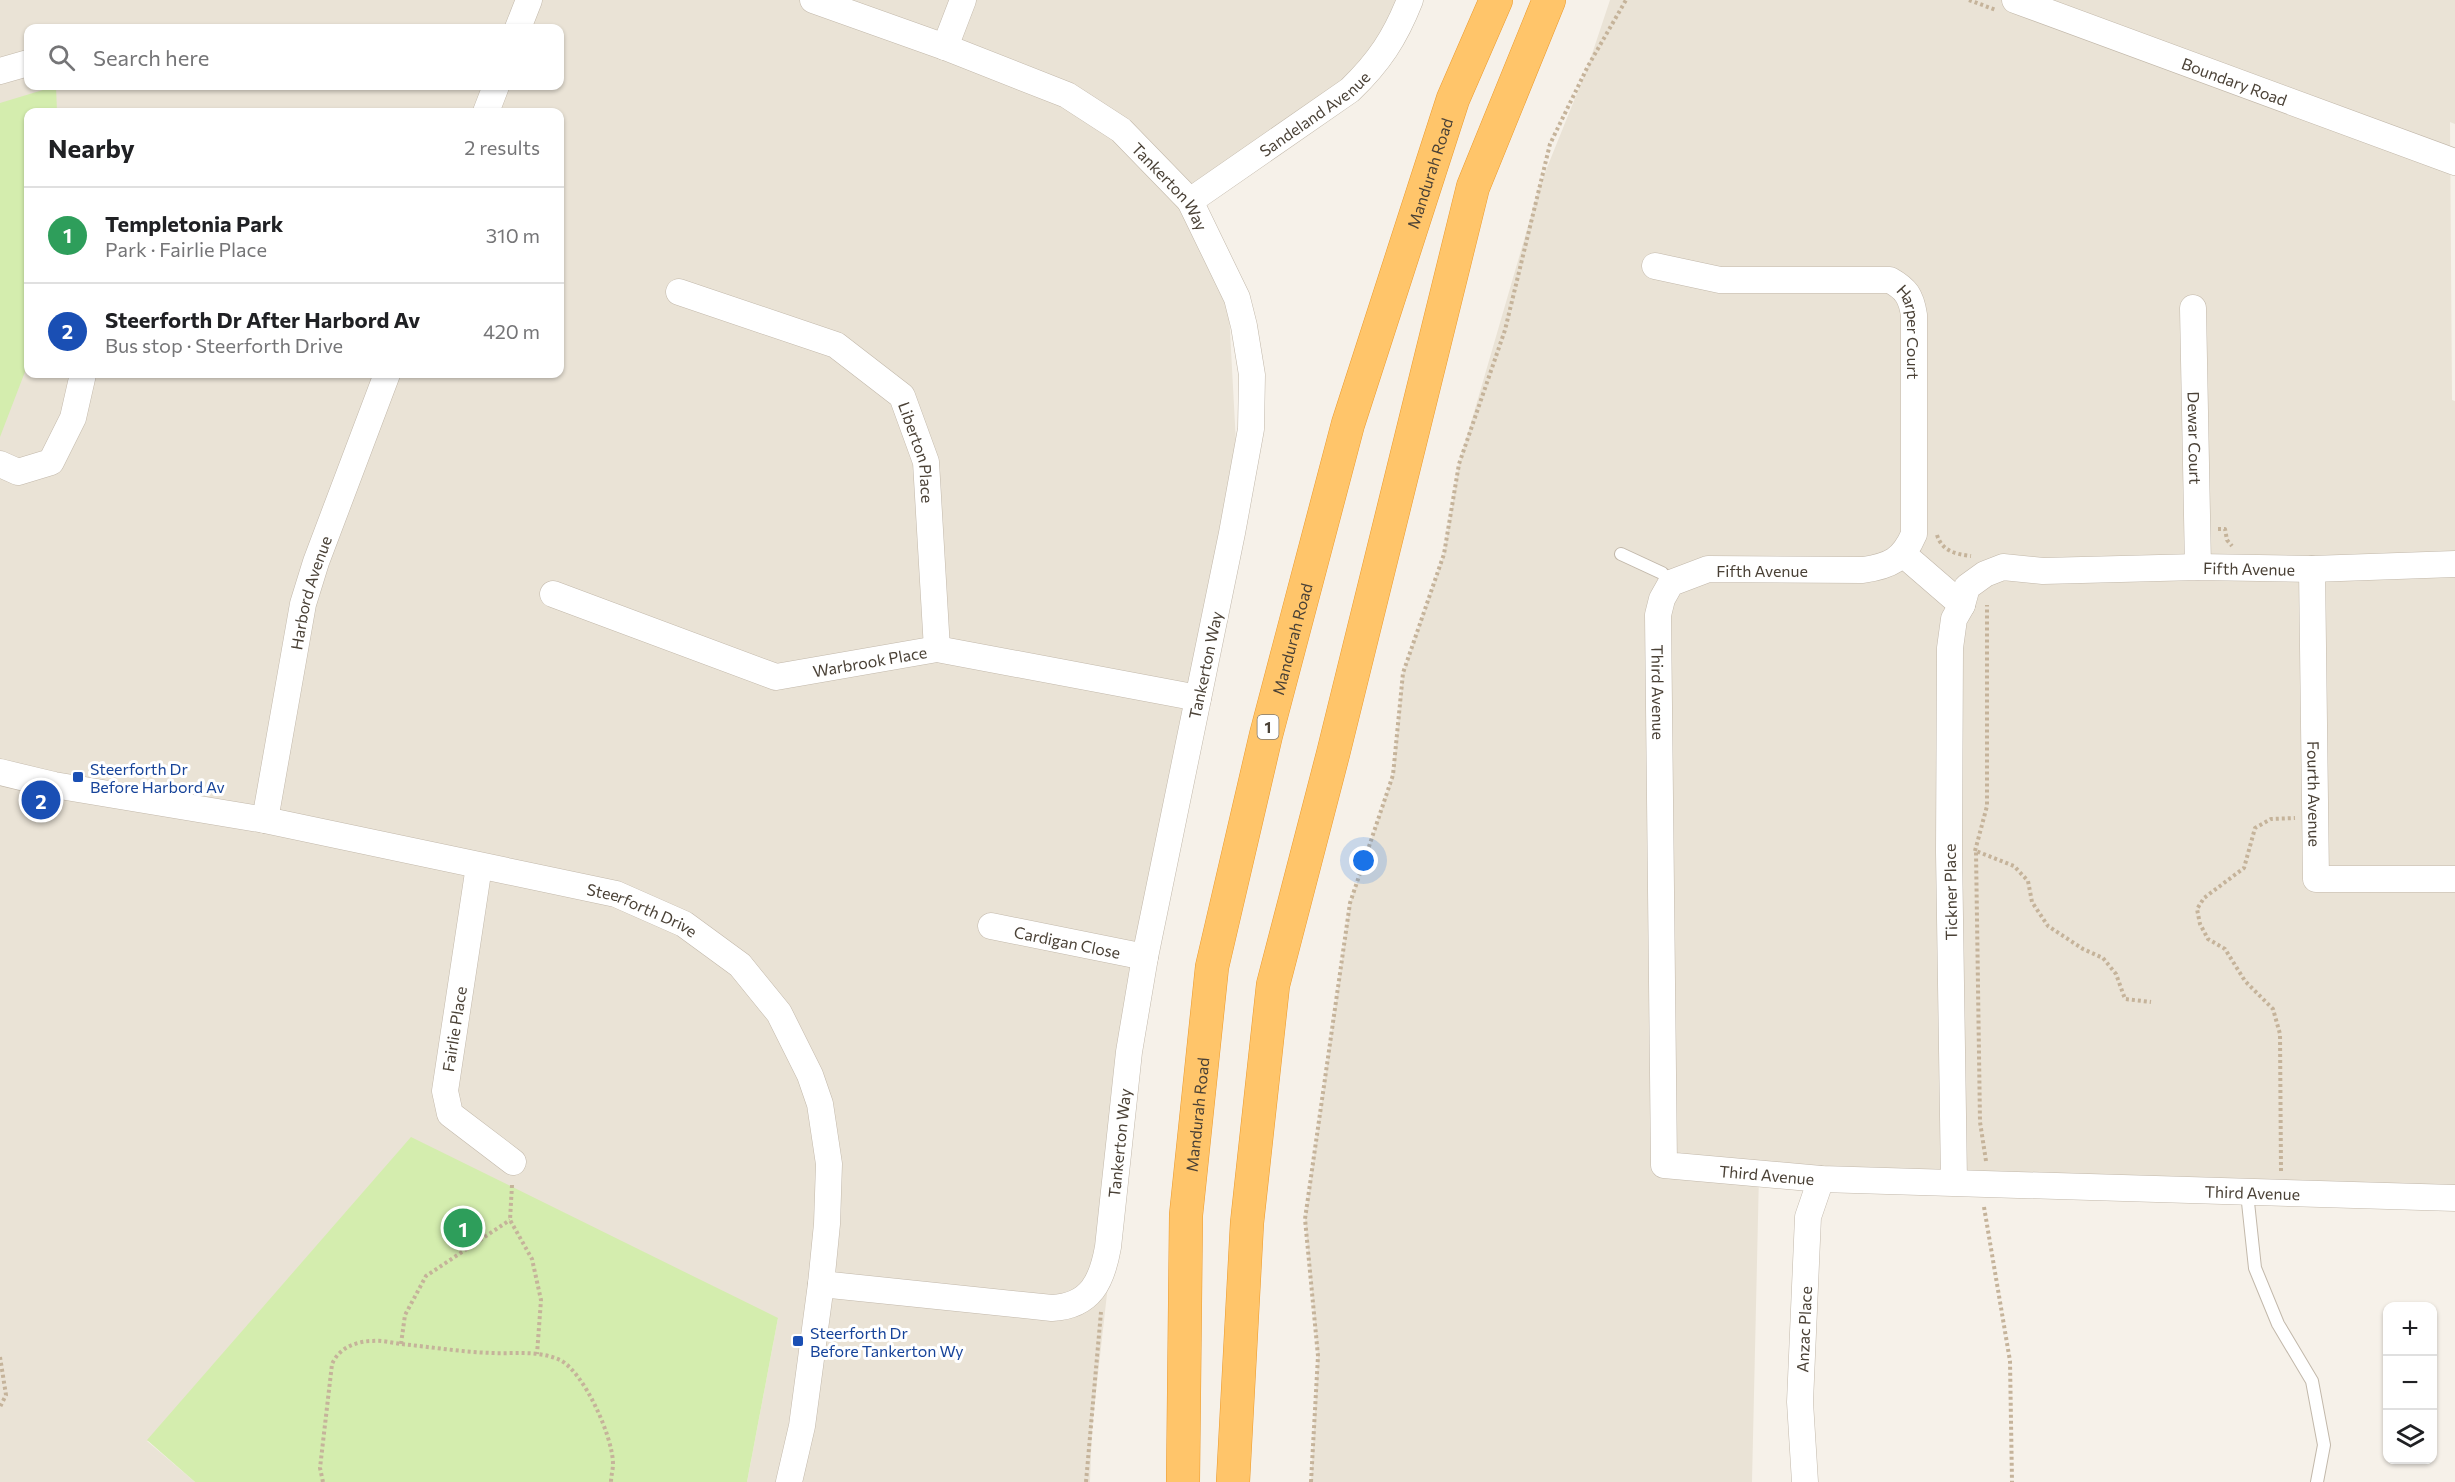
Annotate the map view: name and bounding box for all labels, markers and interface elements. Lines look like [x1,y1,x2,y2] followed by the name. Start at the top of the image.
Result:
[24,24,564,90] search box
[45,41,78,74] icon: search
[93,44,209,71] text: Search here
[2179,53,2290,109] street label: Boundary Road
[1255,67,1373,160] street label: Sandeland Avenue
[1402,115,1456,231] street label: Mandurah Road
[48,132,135,163] text: Nearby
[464,135,540,159] text: 2 results
[1128,138,1212,233] street label: Tankerton Way
[105,210,283,237] text: Templetonia Park
[63,223,72,247] text: 1
[486,223,540,247] text: 310 m
[105,237,267,261] text: Park · Fairlie Place
[1894,280,1924,380] street label: Harper Court
[105,306,420,333] text: Steerforth Dr After Harbord Av
[62,319,73,343] text: 2
[483,319,540,343] text: 420 m
[105,333,343,357] text: Bus stop · Steerforth Drive
[2185,391,2206,485] street label: Dewar Court
[895,399,938,504] street label: Liberton Place
[286,533,335,651] street label: Harbord Avenue
[2203,558,2295,578] street label: Fifth Avenue
[1716,561,1808,580] street label: Fifth Avenue
[1267,581,1315,697] street label: Mandurah Road
[1184,609,1226,721] street label: Tankerton Way
[811,641,928,680] street label: Warbrook Place
[1649,644,1669,740] street label: Third Avenue
[1258,715,1278,739] road number: 1
[2305,741,2325,847] street label: Fourth Avenue
[90,759,225,796] place label: Steerforth Dr Before Harbord Av
[71,770,85,784] marker: Steerforth Dr Before Harbord Av
[22,778,60,822] pin: 2
[1940,843,1960,941] street label: Tickner Place
[1349,846,1378,875] your location
[585,879,702,940] street label: Steerforth Drive
[1013,921,1122,961] street label: Cardigan Close
[438,985,470,1073] street label: Fairlie Place
[1181,1056,1212,1173] street label: Mandurah Road
[1104,1087,1134,1199] street label: Tankerton Way
[1718,1160,1815,1188] street label: Third Avenue
[2204,1181,2300,1203] street label: Third Avenue
[444,1206,482,1250] pin: 1
[1792,1286,1815,1373] street label: Anzac Place
[2383,1302,2437,1464] map controls
[2383,1302,2437,1356] button: +
[810,1323,964,1360] place label: Steerforth Dr Before Tankerton Wy
[791,1334,805,1348] marker: Steerforth Dr Before Tankerton Wy
[2383,1356,2437,1410] button: −
[2383,1410,2437,1464] button: layers

